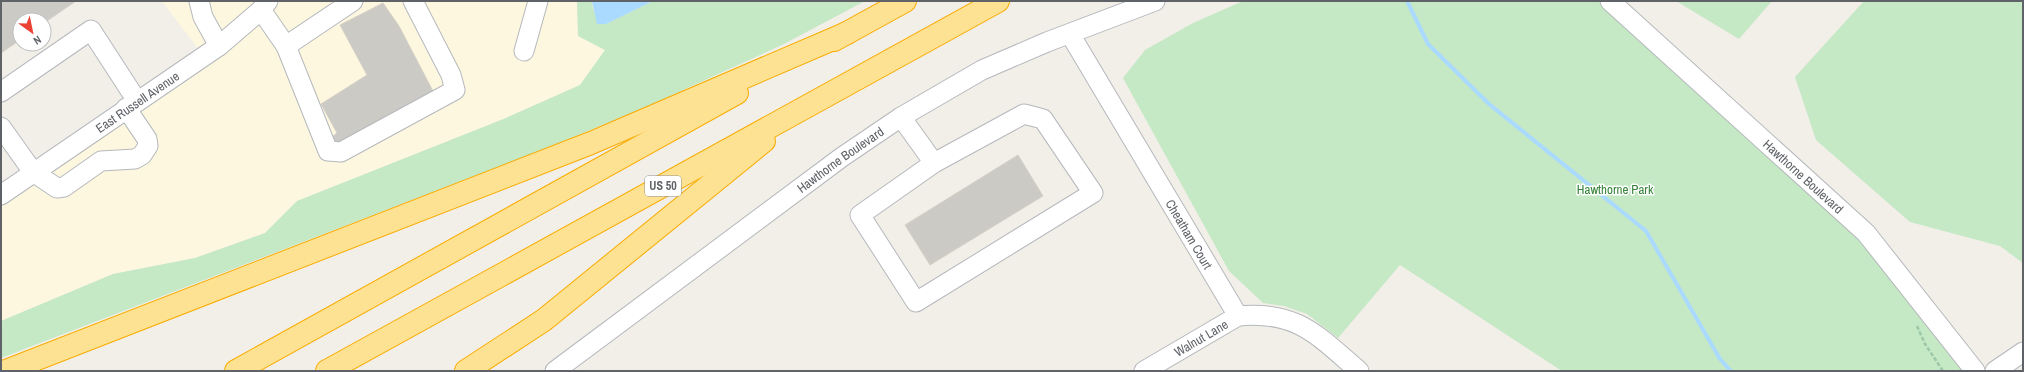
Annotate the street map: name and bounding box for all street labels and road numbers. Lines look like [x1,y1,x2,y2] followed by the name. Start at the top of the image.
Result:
[92,68,183,137] street label: East Russell Avenue
[794,123,887,197] street label: Hawthorne Boulevard
[1759,136,1847,217] street label: Hawthorne Boulevard
[645,176,681,196] road number: US 50
[1161,196,1216,272] street label: Cheatham Court
[1171,316,1231,360] street label: Walnut Lane

